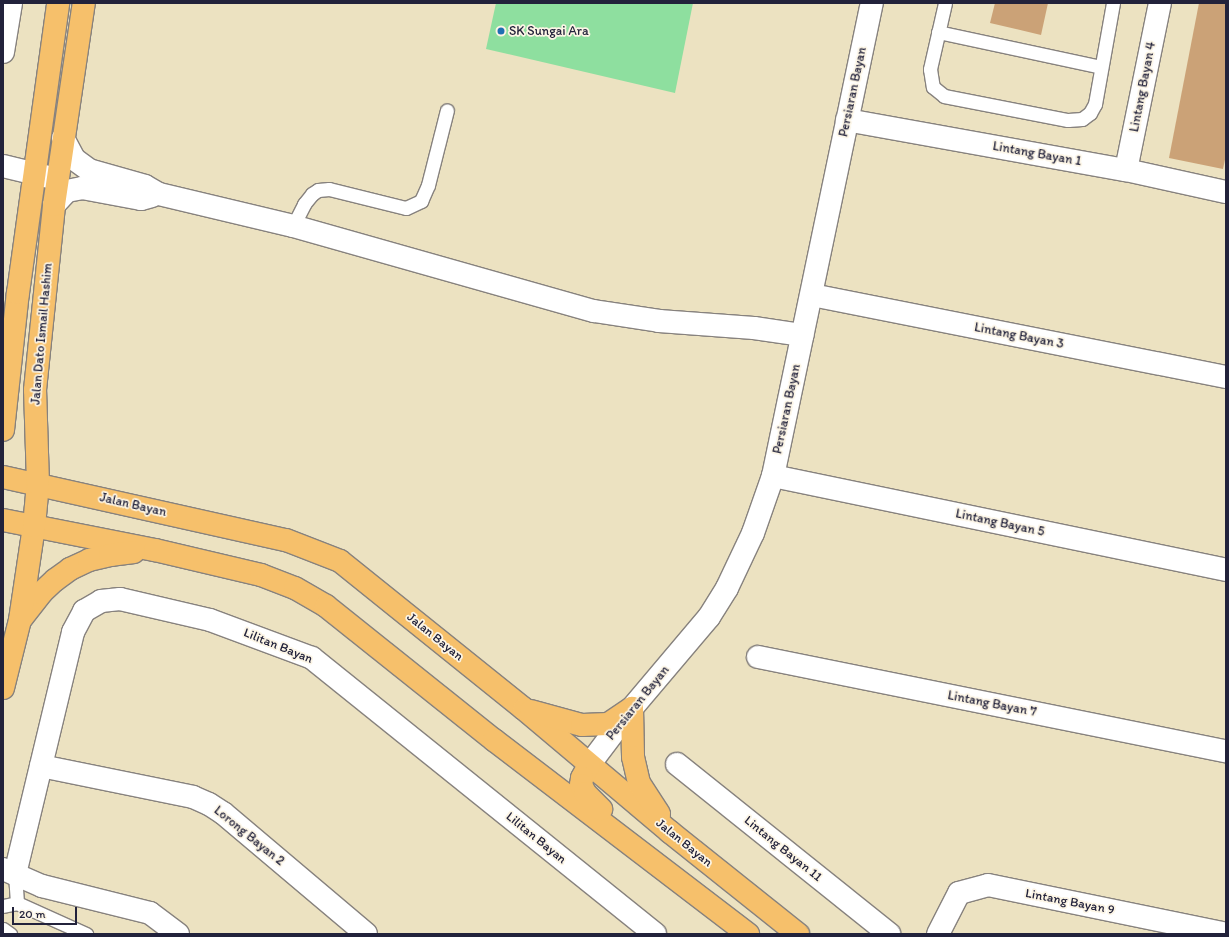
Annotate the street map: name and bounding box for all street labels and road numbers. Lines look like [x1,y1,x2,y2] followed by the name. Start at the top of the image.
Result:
[1127,41,1159,133] street label: Lintang Bayan 4
[836,46,870,138] street label: Persiaran Bayan
[992,139,1082,169] street label: Lintang Bayan 1
[28,262,56,406] street label: Jalan Dato Ismail Hashim
[973,320,1065,352] street label: Lintang Bayan 3
[770,363,804,455] street label: Persiaran Bayan
[98,490,168,520] street label: Jalan Bayan
[955,506,1045,540] street label: Lintang Bayan 5
[404,610,466,664] street label: Jalan Bayan
[241,625,315,667] street label: Lilitan Bayan
[603,663,673,743] street label: Persiaran Bayan
[947,688,1037,720] street label: Lintang Bayan 7
[211,803,287,869] street label: Lorong Bayan 2
[503,809,569,867] street label: Lilitan Bayan
[741,813,825,885] street label: Lintang Bayan 11
[653,816,715,870] street label: Jalan Bayan
[1025,886,1115,918] street label: Lintang Bayan 9

